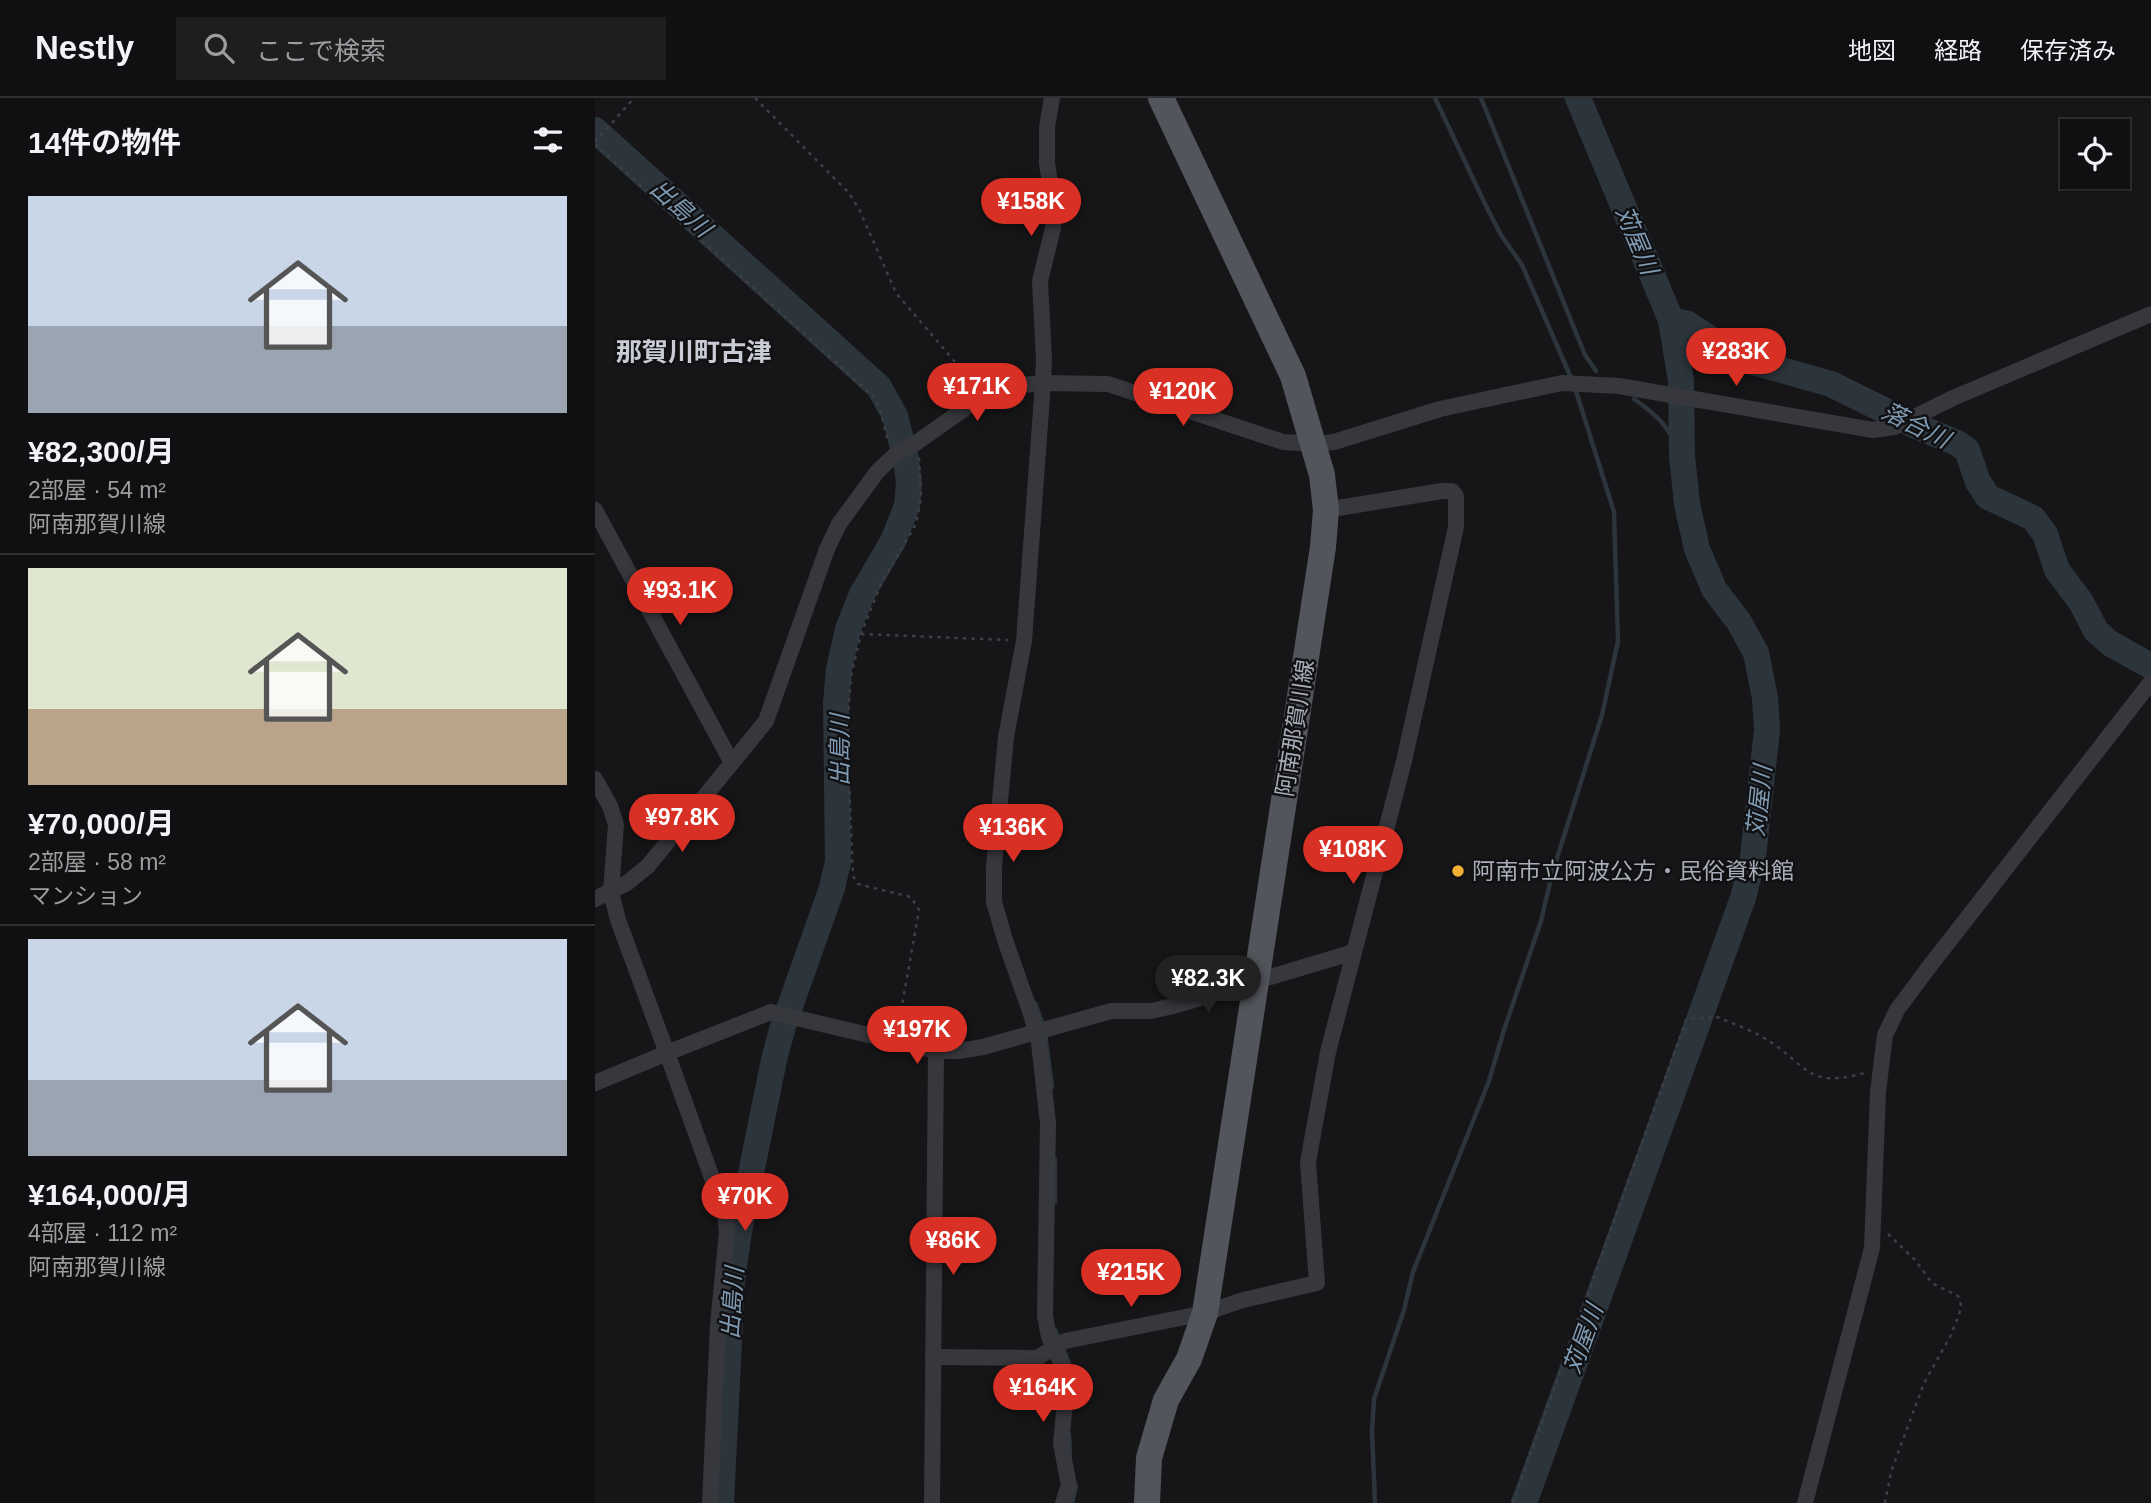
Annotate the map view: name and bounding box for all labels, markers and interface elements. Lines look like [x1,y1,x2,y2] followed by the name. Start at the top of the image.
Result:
[176,17,666,80] search box
[35,29,134,66] text: Nestly
[200,29,238,67] icon: search
[256,36,386,66] text: ここで検索
[1848,37,1896,64] text: 地図
[1934,37,1982,64] text: 経路
[2020,37,2116,64] text: 保存済み
[2060,119,2130,189] map controls
[2060,119,2130,189] button: locate
[529,121,567,159] icon: filters
[28,126,181,159] text: 14件の物件
[645,174,719,244] water label: 出島川
[982,178,1080,238] pin: ¥158K
[997,188,1065,214] text: ¥158K
[1611,202,1665,281] water label: 苅屋川
[235,242,361,368] icon: home
[1687,328,1785,388] pin: ¥283K
[616,337,772,367] district label: 那賀川町古津
[1702,338,1770,364] text: ¥283K
[928,364,1026,423] pin: ¥171K
[1134,368,1232,428] pin: ¥120K
[943,373,1011,399] text: ¥171K
[1149,378,1217,404] text: ¥120K
[1878,397,1957,454] water label: 落合川
[28,435,175,468] text: ¥82,300/月
[28,477,166,503] text: 2部屋 · 54 m²
[28,511,166,537] text: 阿南那賀川線
[623,568,737,627] pin: ¥93.1K
[643,577,717,603] text: ¥93.1K
[235,614,361,740] icon: home
[1271,658,1319,798] street label: 阿南那賀川線
[826,711,853,786] water label: 出島川
[1742,761,1777,838] water label: 苅屋川
[625,794,739,854] pin: ¥97.8K
[645,804,719,830] text: ¥97.8K
[964,804,1062,864] pin: ¥136K
[28,807,175,840] text: ¥70,000/月
[979,814,1047,840] text: ¥136K
[1304,826,1402,886] pin: ¥108K
[1319,836,1387,862] text: ¥108K
[28,849,166,875] text: 2部屋 · 58 m²
[1472,858,1794,884] place label: 阿南市立阿波公方・民俗資料館
[1450,863,1466,879] marker: 阿南市立阿波公方・民俗資料館
[28,883,143,909] text: マンション
[1151,956,1265,1015] pin: ¥82.3K
[1171,965,1245,991] text: ¥82.3K
[235,985,361,1111] icon: home
[868,1006,966,1066] pin: ¥197K
[883,1016,951,1042] text: ¥197K
[704,1174,786,1233] pin: ¥70K
[28,1178,191,1211] text: ¥164,000/月
[718,1183,772,1209] text: ¥70K
[912,1218,994,1277] pin: ¥86K
[28,1220,177,1246] text: 4部屋 · 112 m²
[926,1227,980,1253] text: ¥86K
[1082,1250,1180,1309] pin: ¥215K
[28,1254,166,1280] text: 阿南那賀川線
[1097,1259,1165,1285] text: ¥215K
[716,1263,748,1340] water label: 出島川
[1558,1298,1609,1377] water label: 苅屋川
[994,1364,1092,1424] pin: ¥164K
[1009,1374,1077,1400] text: ¥164K

